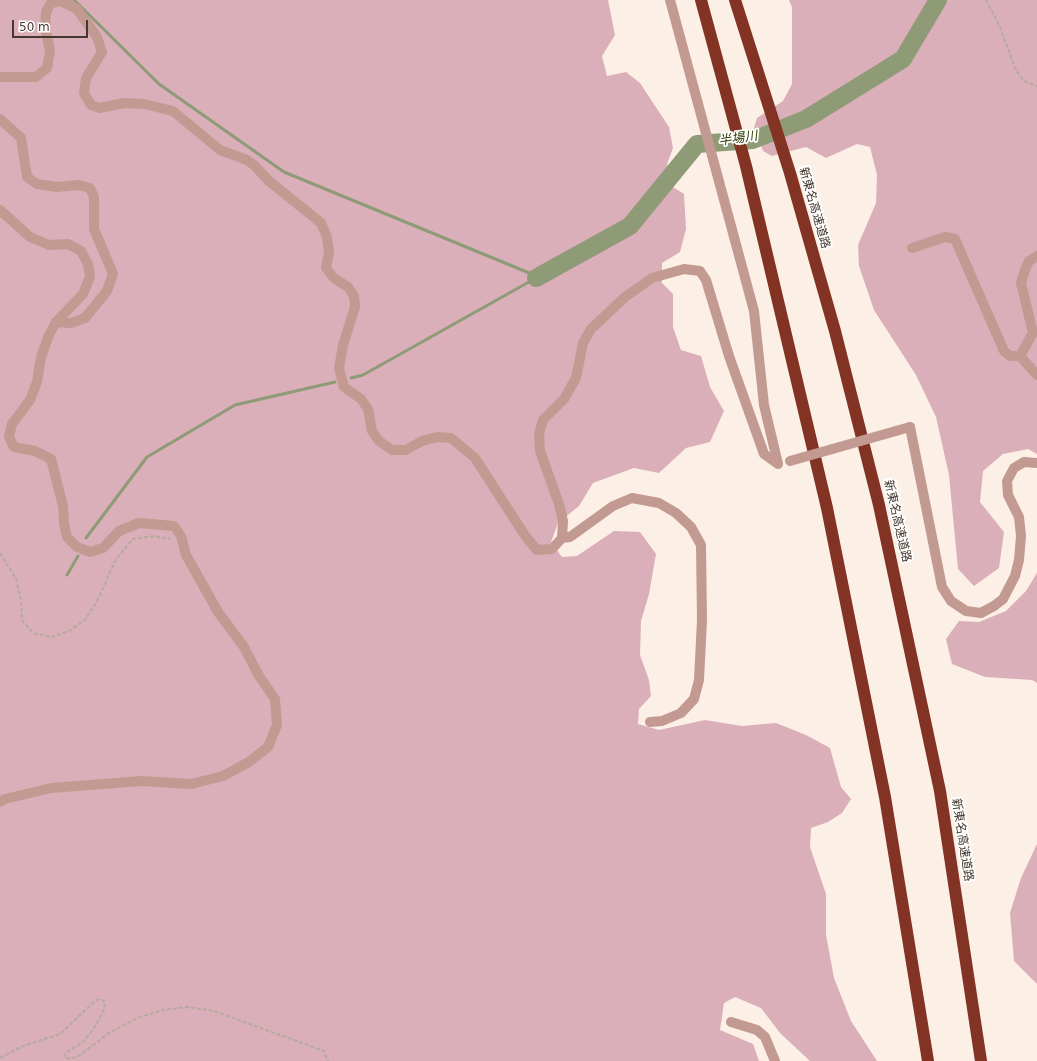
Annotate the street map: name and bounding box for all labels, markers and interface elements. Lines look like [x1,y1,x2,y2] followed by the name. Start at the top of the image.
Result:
[14,12,90,38] scale bar
[19,20,50,34] text: 50 m
[718,129,758,149] water label: 半場川
[796,166,832,250] street label: 新東名高速道路
[881,478,913,564] street label: 新東名高速道路
[948,797,976,883] street label: 新東名高速道路

